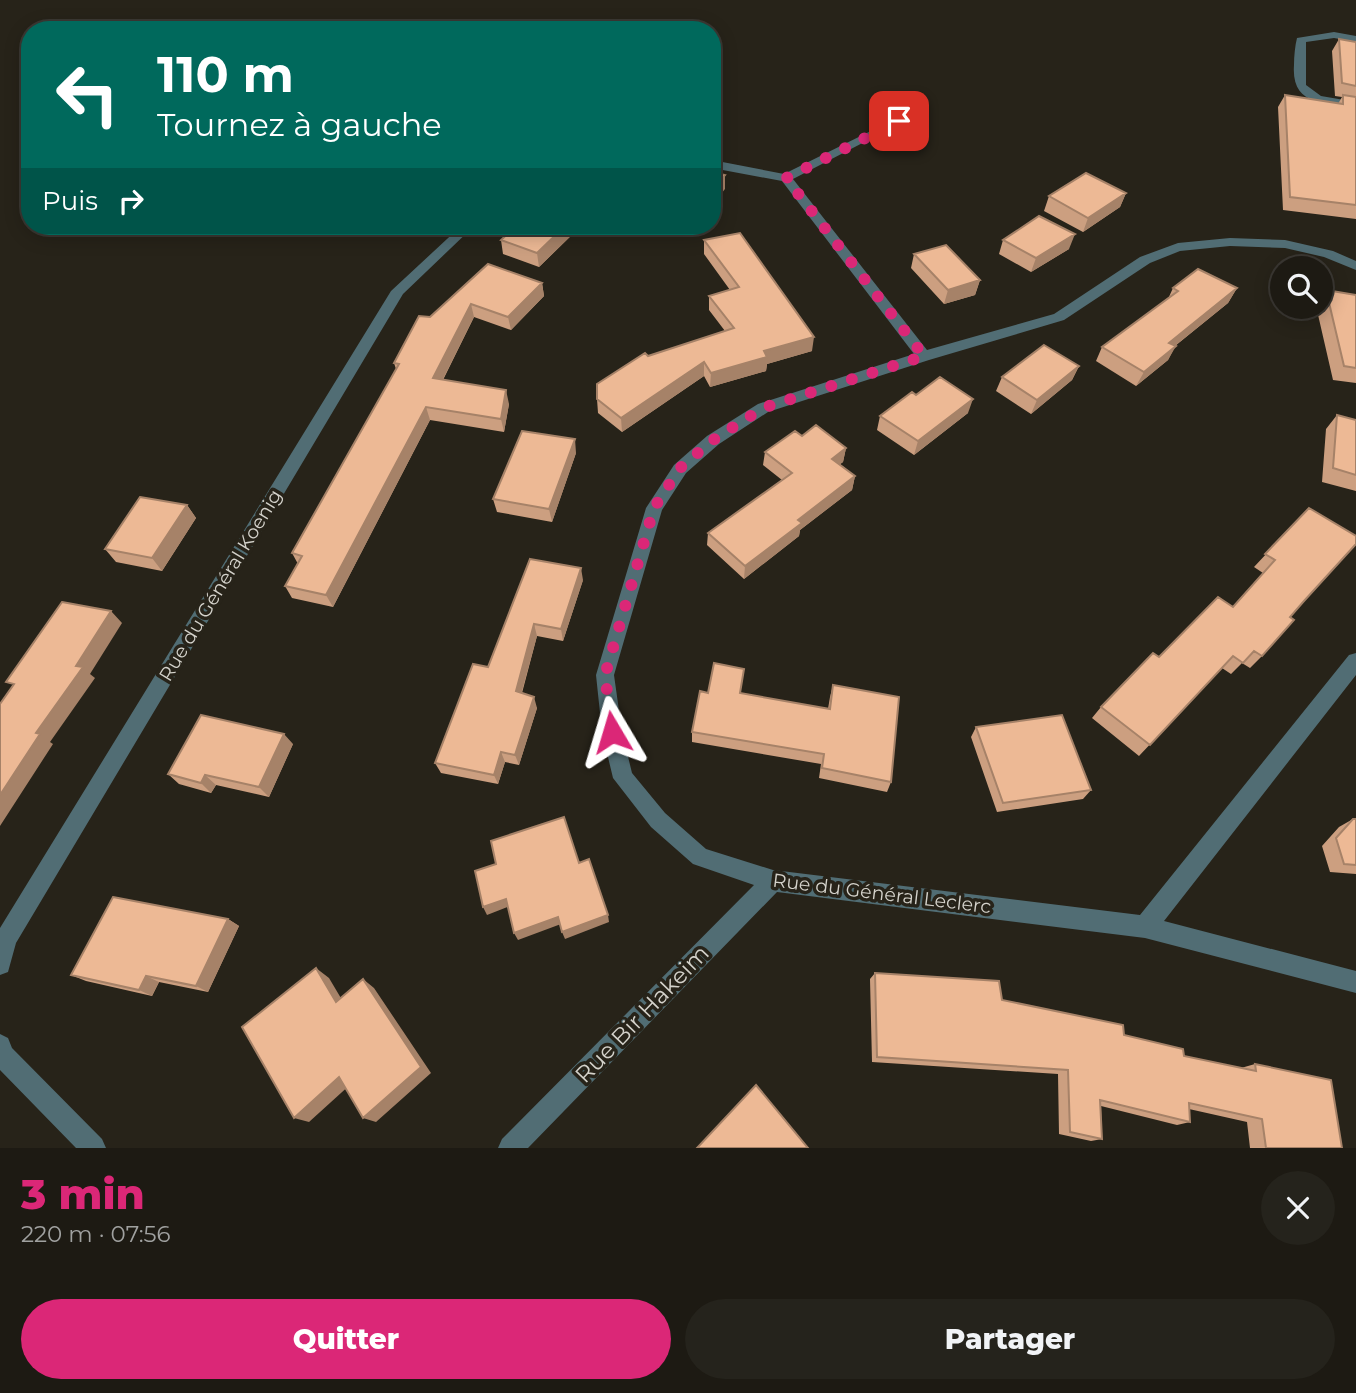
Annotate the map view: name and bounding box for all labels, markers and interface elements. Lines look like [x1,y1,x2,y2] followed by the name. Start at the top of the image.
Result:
[157,45,294,104] text: 110 m
[42,49,133,140] icon: left
[869,91,929,151] pin
[880,102,918,140] icon: arrive
[157,105,442,144] text: Tournez à gauche
[112,182,150,220] icon: right
[42,185,98,217] text: Puis
[1270,256,1333,319] map controls
[1270,256,1333,319] button: search
[154,485,287,685] street label: Rue du Général Koenig
[575,695,649,769] position arrow
[771,869,992,918] street label: Rue du Général Leclerc
[569,939,715,1089] street label: Rue Bir Hakeim
[21,1168,145,1220] text: 3 min
[1261,1171,1335,1245] button: close
[21,1220,171,1248] text: 220 m · 07:56
[21,1299,671,1379] button: Quitter
[685,1299,1335,1379] button: Partager

